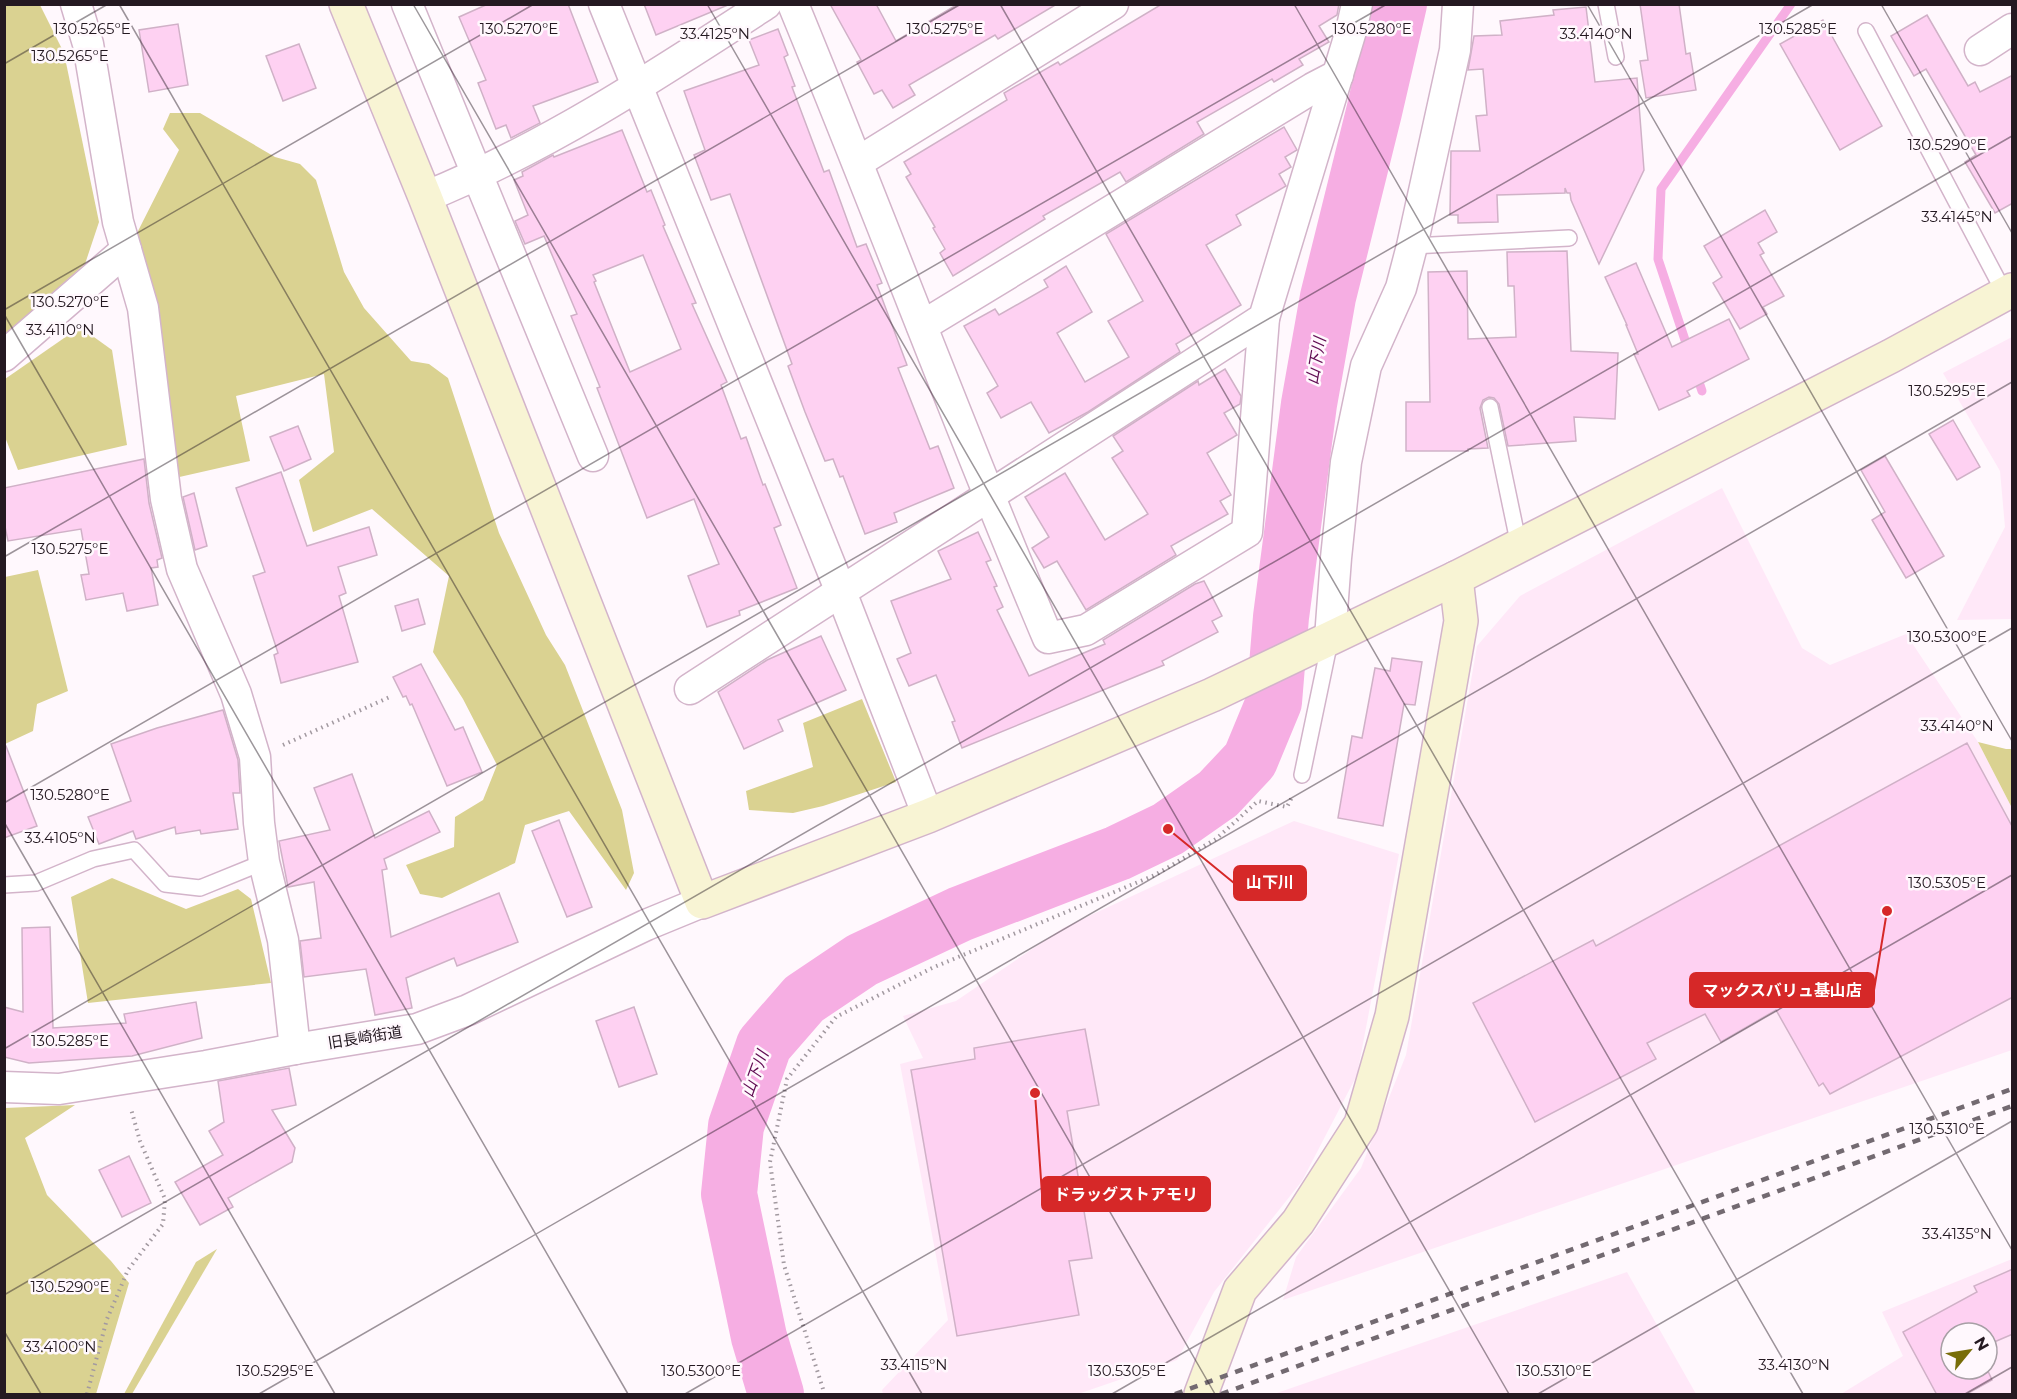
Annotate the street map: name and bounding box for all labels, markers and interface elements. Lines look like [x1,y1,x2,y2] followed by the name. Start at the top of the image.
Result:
[53,19,131,38] text: 130.5265°E
[480,19,558,38] text: 130.5270°E
[907,19,983,38] text: 130.5275°E
[1332,19,1412,38] text: 130.5280°E
[1759,19,1837,38] text: 130.5285°E
[680,24,750,43] text: 33.4125°N
[1559,24,1633,43] text: 33.4140°N
[31,46,109,65] text: 130.5265°E
[1907,135,1987,154] text: 130.5290°E
[1921,207,1993,226] text: 33.4145°N
[31,292,109,311] text: 130.5270°E
[26,320,94,339] text: 33.4110°N
[1302,334,1330,386] water label: 山下川
[1908,381,1986,400] text: 130.5295°E
[32,539,108,558] text: 130.5275°E
[1907,627,1987,646] text: 130.5300°E
[1920,716,1994,735] text: 33.4140°N
[30,785,110,804] text: 130.5280°E
[24,828,96,847] text: 33.4105°N
[1234,866,1306,900] callout: 山下川
[1246,873,1294,892] text: 山下川
[1908,873,1986,892] text: 130.5305°E
[1690,973,1874,1007] callout: マックスバリュ基山店
[1702,981,1862,1000] text: マックスバリュ基山店
[326,1022,404,1052] street label: 旧長崎街道
[31,1031,109,1050] text: 130.5285°E
[738,1046,773,1100] water label: 山下川
[1909,1119,1985,1138] text: 130.5310°E
[1042,1177,1210,1211] callout: ドラッグストアモリ
[1054,1185,1198,1204] text: ドラッグストアモリ
[1922,1224,1992,1243] text: 33.4135°N
[30,1277,110,1296] text: 130.5290°E
[1939,1321,1999,1381] north arrow
[1970,1333,1993,1354] text: N
[23,1337,97,1356] text: 33.4100°N
[881,1355,947,1374] text: 33.4115°N
[1758,1355,1830,1374] text: 33.4130°N
[236,1361,314,1380] text: 130.5295°E
[661,1361,741,1380] text: 130.5300°E
[1088,1361,1166,1380] text: 130.5305°E
[1516,1361,1592,1380] text: 130.5310°E

